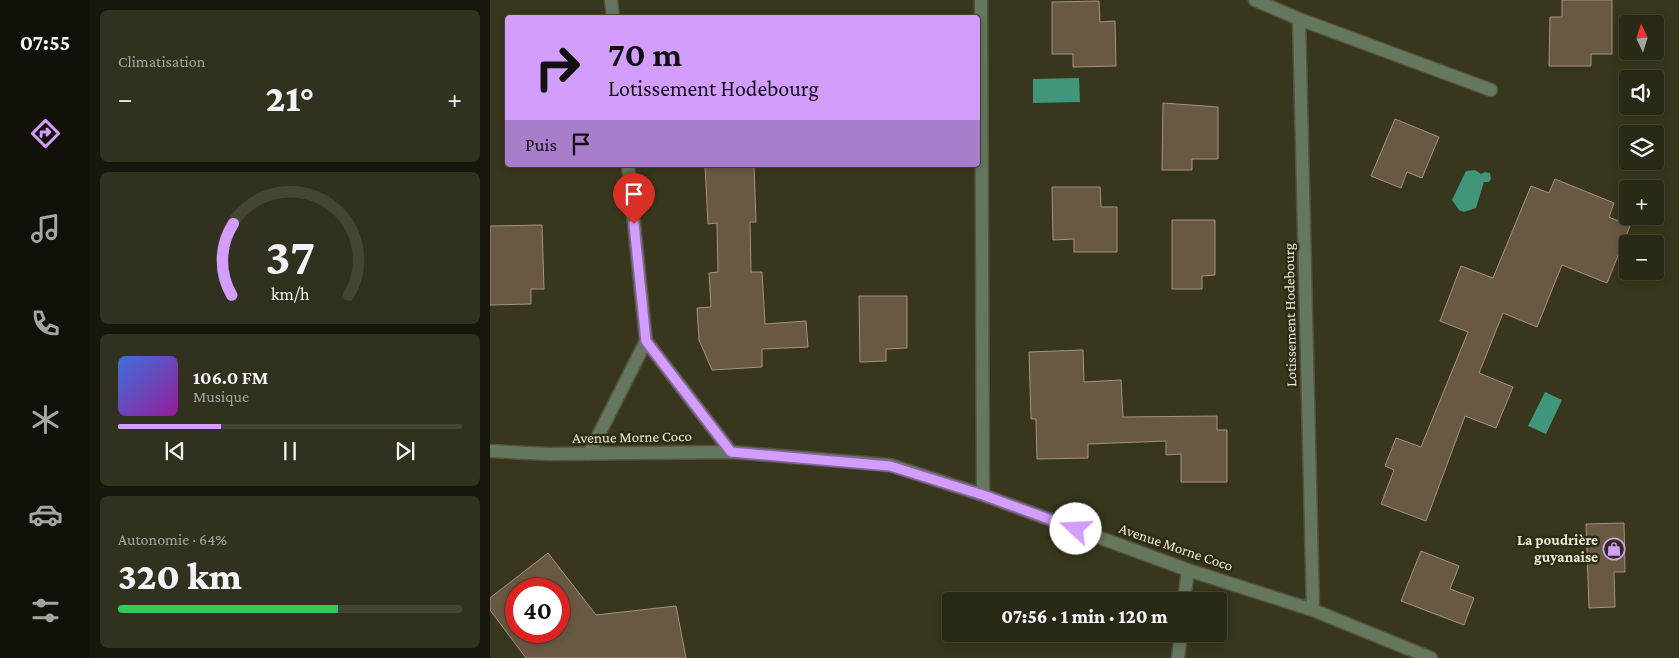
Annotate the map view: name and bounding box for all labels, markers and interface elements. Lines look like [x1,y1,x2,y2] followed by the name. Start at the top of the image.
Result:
[1619,15,1664,60] north arrow
[1619,15,1664,280] map controls
[20,30,70,55] text: 07:55
[525,35,590,100] icon: right
[608,35,682,74] text: 70 m
[118,53,205,70] text: Climatisation
[1619,70,1664,115] button: sound
[608,76,819,101] text: Lotissement Hodebourg
[266,77,314,119] text: 21°
[118,83,133,114] text: −
[447,83,462,114] text: +
[28,116,63,151] icon: directions
[1619,125,1664,170] button: layers
[567,130,595,158] icon: arrive
[525,134,557,155] text: Puis
[613,173,655,224] pin
[620,180,648,208] icon: arrive
[1619,180,1664,225] button: +
[28,211,63,246] icon: music
[265,227,315,285] text: 37
[1619,235,1664,280] button: −
[1281,243,1300,387] street label: Lotissement Hodebourg
[271,284,310,304] text: km/h
[28,306,63,341] icon: phone
[193,367,268,388] text: 106.0 FM
[193,388,249,405] text: Musique
[28,402,63,437] icon: climate
[572,428,692,446] street label: Avenue Morne Coco
[161,437,189,465] icon: previous
[276,437,304,465] icon: pause
[391,437,419,465] icon: next
[28,497,63,532] icon: car
[1049,502,1101,554] position arrow
[1117,520,1235,574] street label: Avenue Morne Coco
[118,531,227,548] text: Autonomie · 64%
[1517,532,1598,565] place label: La poudrière guyanaise
[1602,537,1626,561] shop icon: La poudrière guyanaise
[118,555,242,597] text: 320 km
[505,578,570,643] speed limit sign: 40
[28,593,63,628] icon: filters
[1001,606,1168,627] text: 07:56 · 1 min · 120 m

